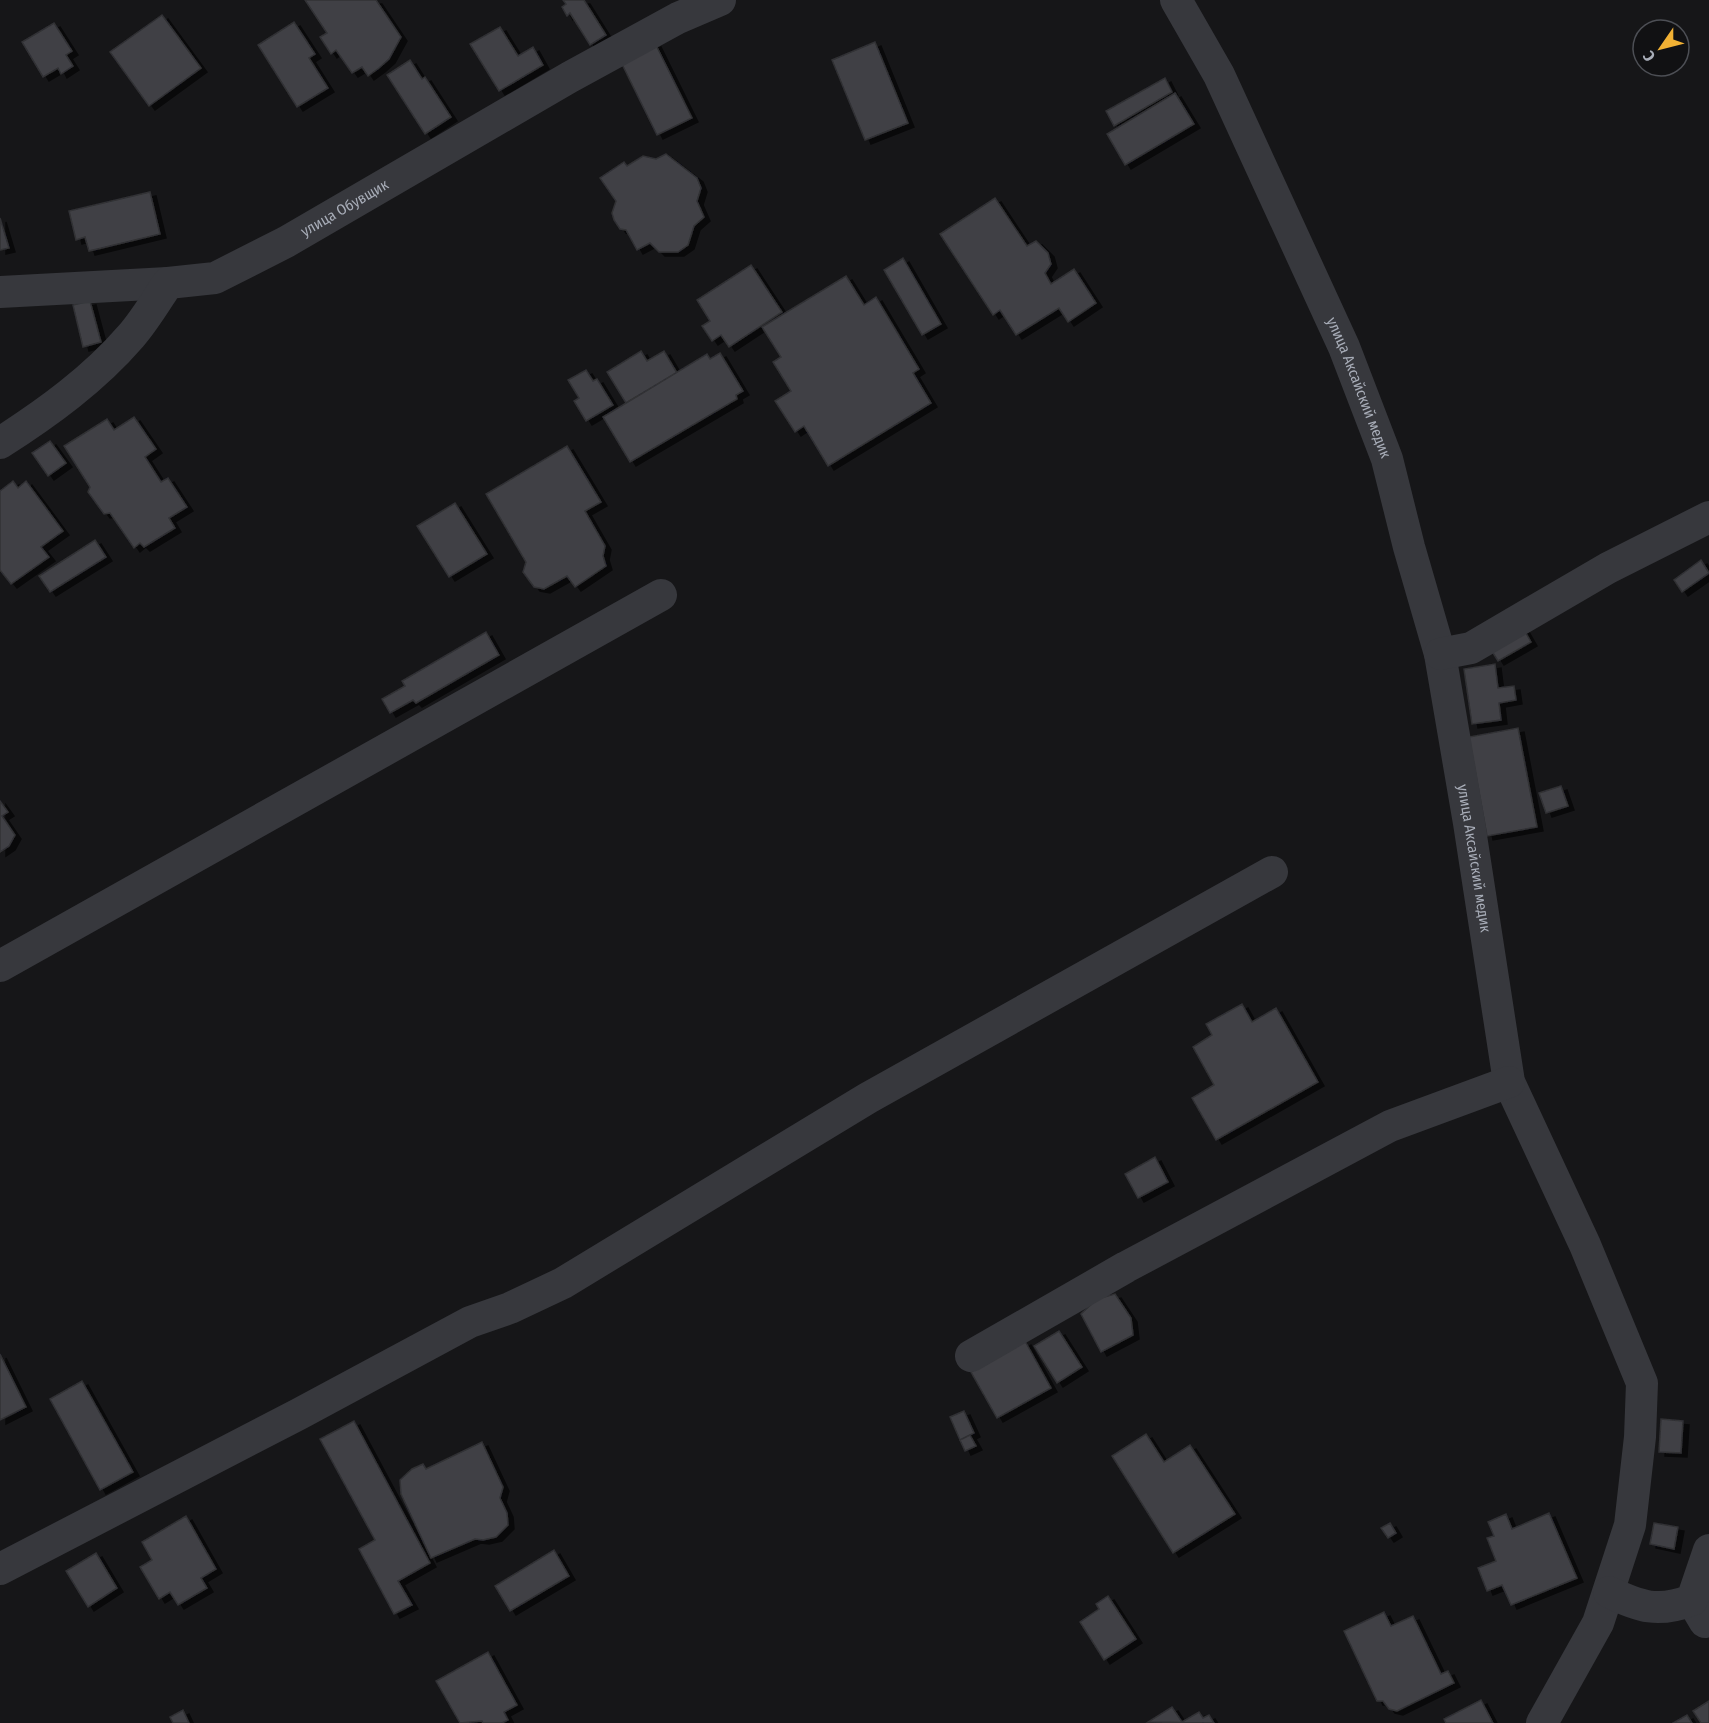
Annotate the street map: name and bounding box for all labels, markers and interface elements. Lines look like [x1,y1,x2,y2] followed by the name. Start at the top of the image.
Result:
[1631,18,1691,78] north arrow
[1639,47,1659,65] text: С
[297,175,392,240] street label: улица Обувщик
[1323,314,1395,460] street label: улица Аксайский медик
[1453,783,1495,934] street label: улица Аксайский медик

